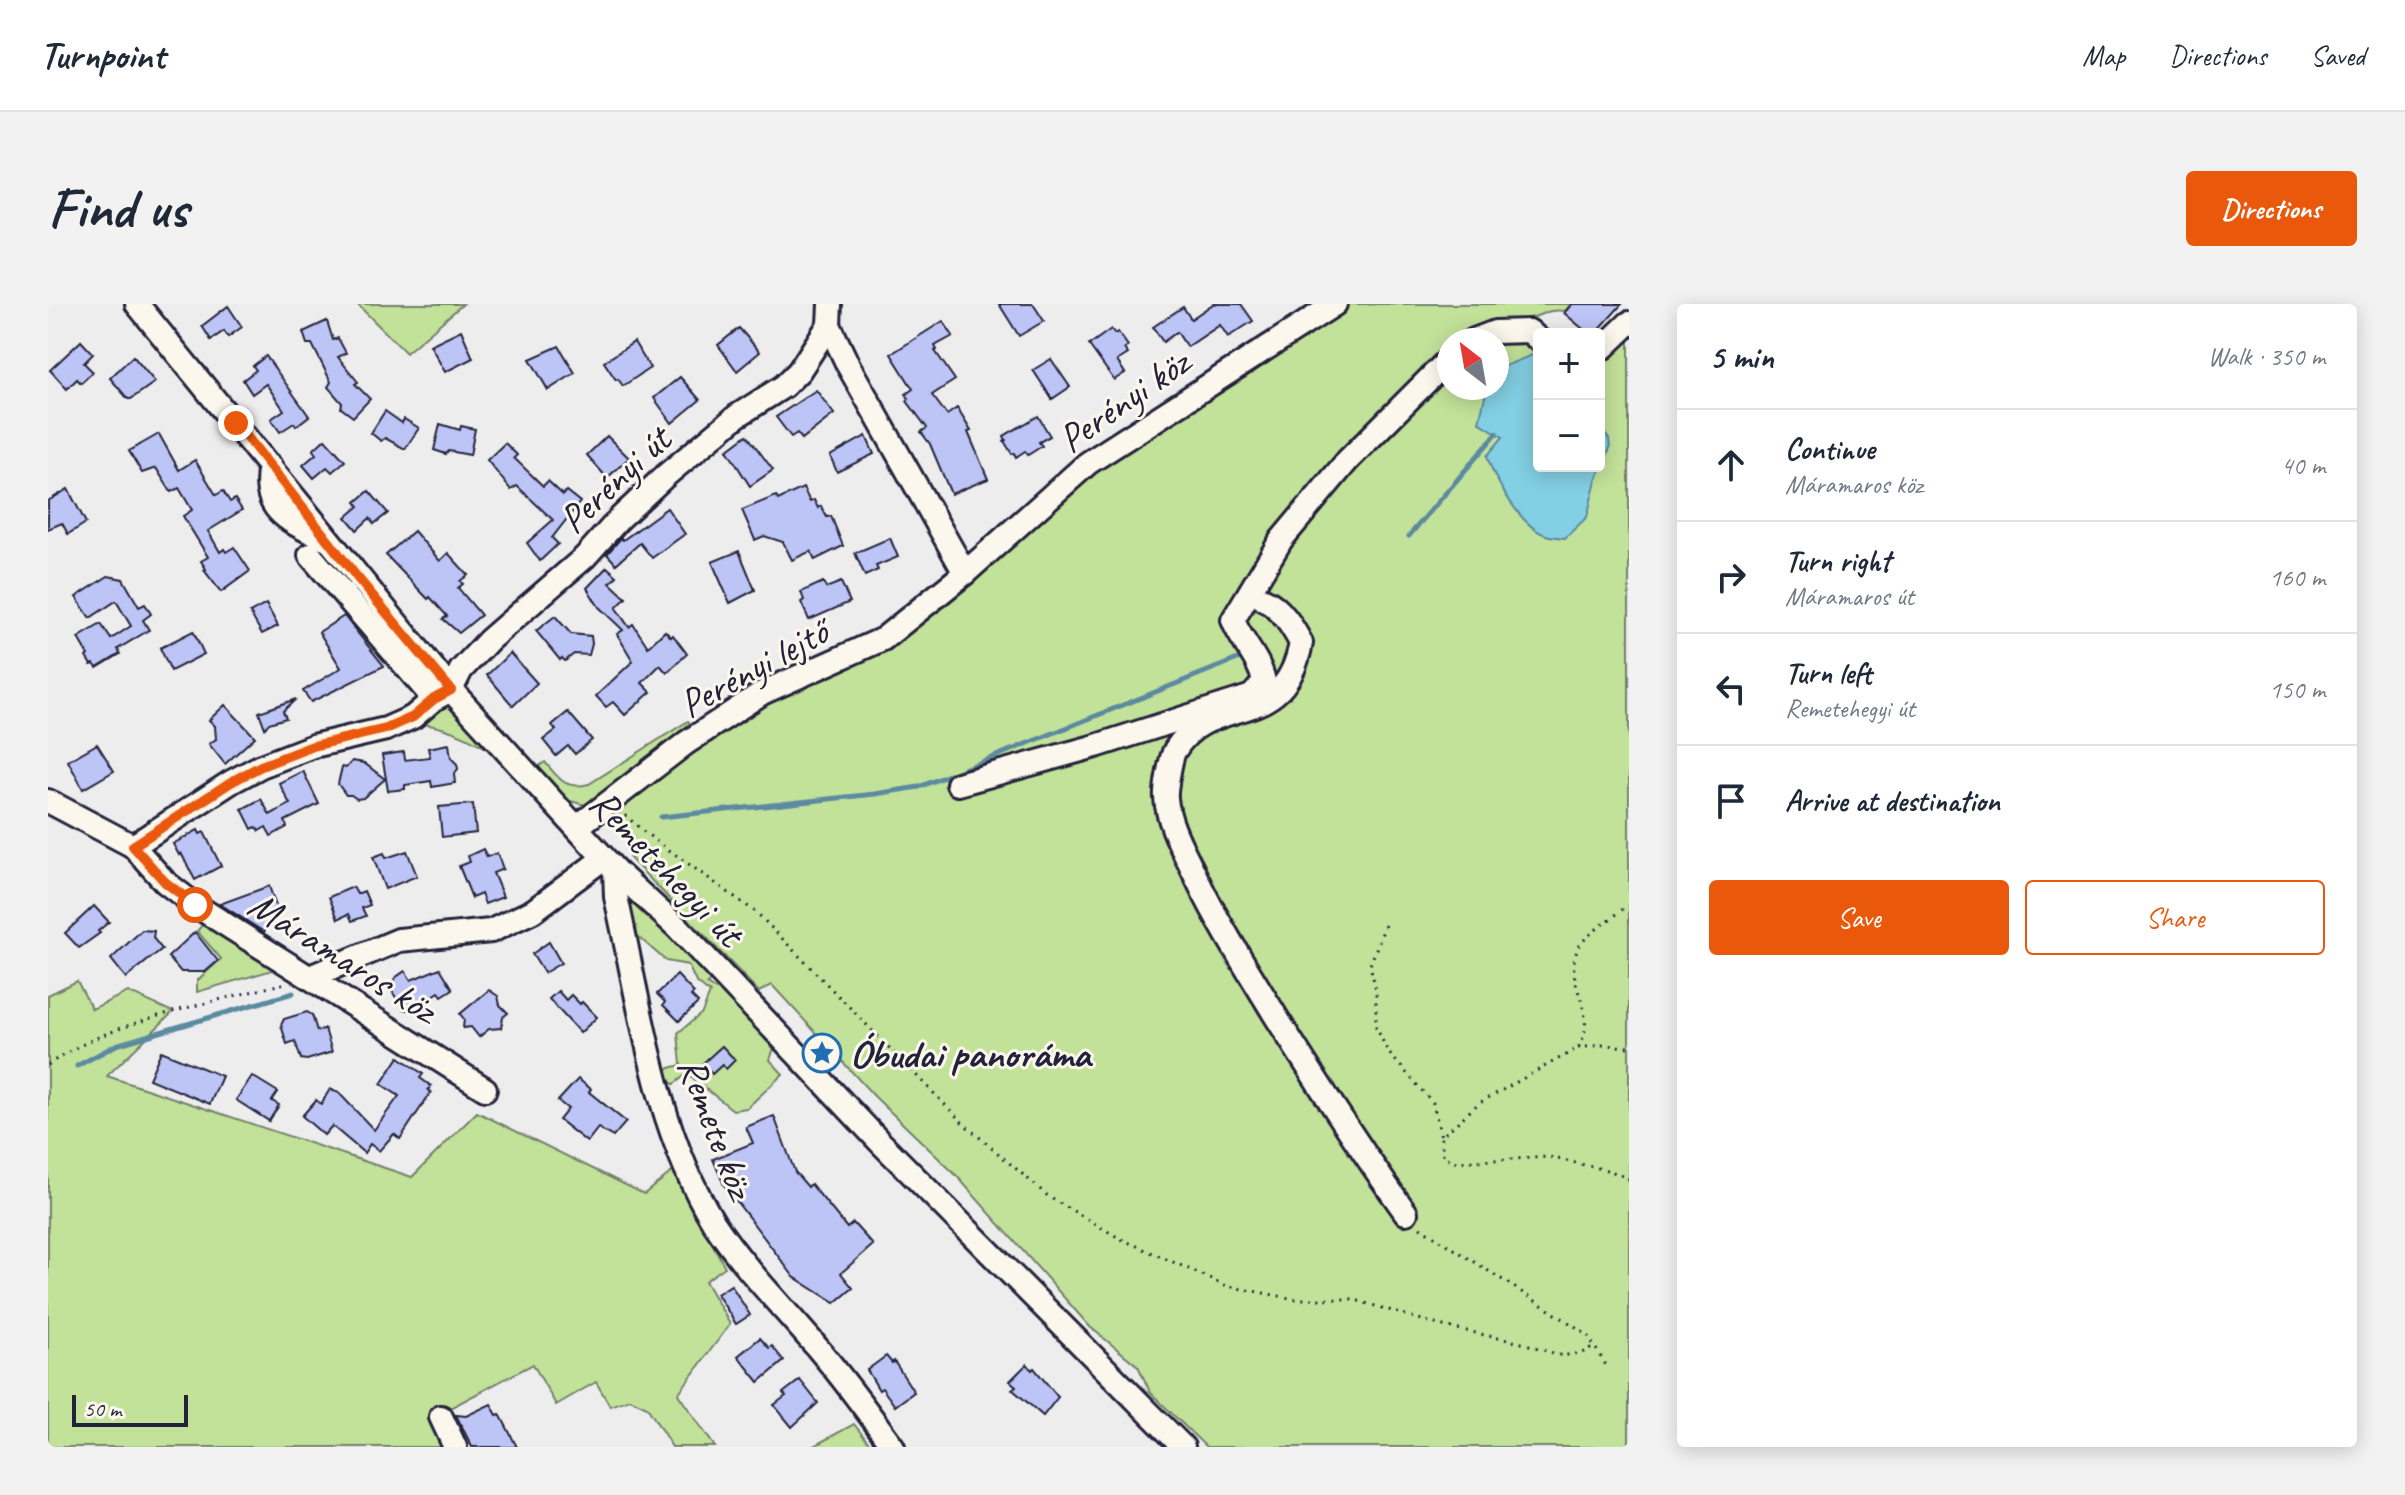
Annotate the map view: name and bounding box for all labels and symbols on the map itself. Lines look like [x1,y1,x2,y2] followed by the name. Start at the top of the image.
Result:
[1437,328,1509,400] north arrow
[1049,335,1202,464] street label: Perényi köz
[218,405,254,441] route end
[548,413,684,544] street label: Perényi út
[670,604,842,729] street label: Perényi lejtő
[579,778,756,960] street label: Remetehegyi út
[239,880,449,1036] street label: Máramaros köz
[177,887,213,923] route start
[850,1029,1093,1079] place label: Óbudai panoráma
[801,1032,843,1074] place icon: Óbudai panoráma
[666,1050,767,1209] street label: Remete köz
[72,1391,188,1427] scale bar

